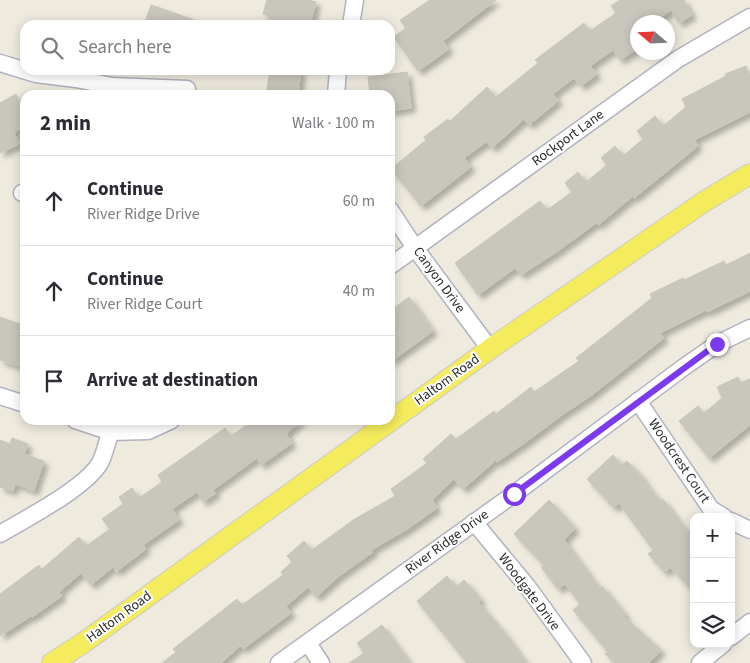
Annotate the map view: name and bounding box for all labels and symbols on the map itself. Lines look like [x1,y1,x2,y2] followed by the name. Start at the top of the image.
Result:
[630,15,675,60] north arrow
[528,105,608,171] street label: Rockport Lane
[408,243,470,317] street label: Canyon Drive
[706,333,729,356] route end
[410,349,484,411] street label: Haltom Road
[643,415,715,507] street label: Woodcrest Court
[503,483,526,506] route start
[401,505,493,579] street label: River Ridge Drive
[493,549,565,635] street label: Woodgate Drive
[82,586,156,648] street label: Haltom Road

